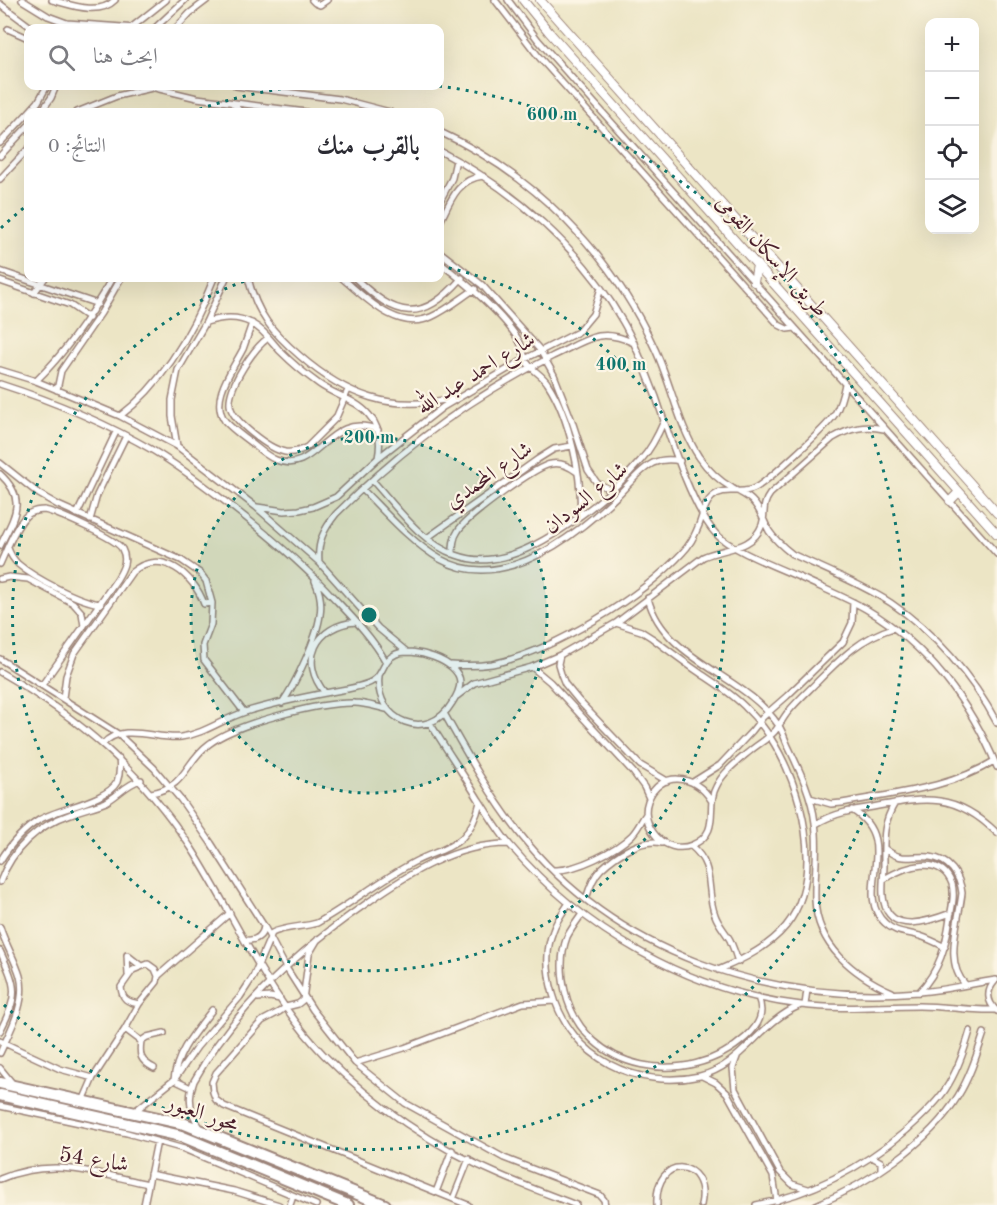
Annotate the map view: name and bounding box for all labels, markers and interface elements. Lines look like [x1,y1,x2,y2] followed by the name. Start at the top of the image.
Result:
[925,18,979,234] map controls
[925,18,979,72] button: +
[24,24,444,90] search box
[45,41,78,74] icon: search
[93,46,158,68] text: ابحث هنا
[925,72,979,126] button: −
[527,106,577,124] text: 600 m
[925,126,979,180] button: locate
[317,134,420,160] text: بالقرب منك
[48,137,106,157] text: النتائج: 0
[925,180,979,234] button: layers
[708,190,833,324] street label: طريق الإسكان القومى
[409,322,542,424] street label: شارع احمد عبد الله
[596,356,646,374] text: 400 m
[344,429,394,447] text: 200 m
[442,438,540,518] street label: شارع المحمدي
[540,458,636,543] street label: شارع السودان
[359,605,379,625] centre of rings
[161,1091,242,1138] street label: محور العبور
[57,1144,130,1182] street label: شارع 54

